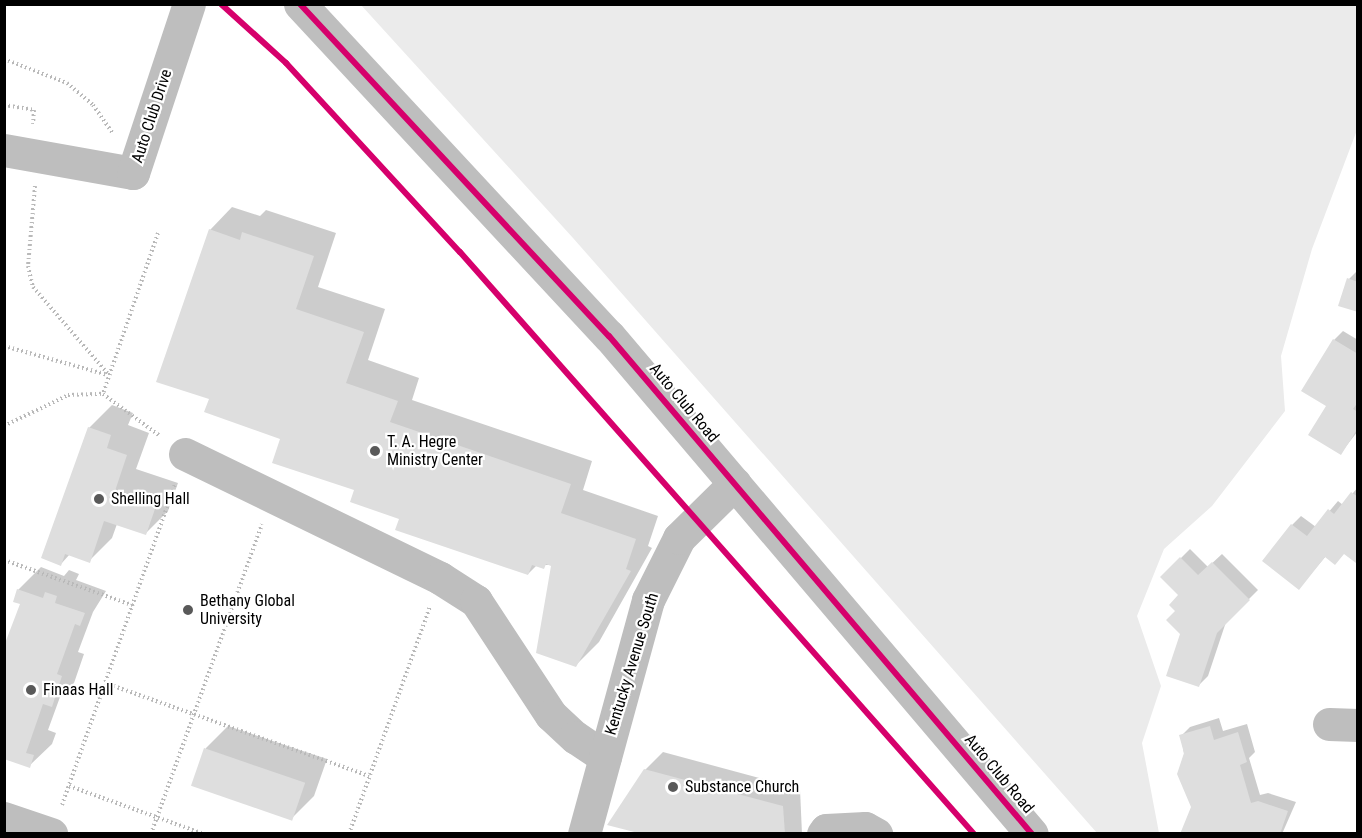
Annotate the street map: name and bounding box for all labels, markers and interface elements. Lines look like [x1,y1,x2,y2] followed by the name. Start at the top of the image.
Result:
[128,67,176,165] street label: Auto Club Drive
[645,360,723,446] street label: Auto Club Road
[387,432,483,470] place label: T. A. Hegre Ministry Center
[368,444,382,458] marker: T. A. Hegre Ministry Center
[111,489,190,509] place label: Shelling Hall
[92,492,106,506] marker: Shelling Hall
[200,591,295,629] place label: Bethany Global University
[601,591,663,737] street label: Kentucky Avenue South
[181,603,195,617] marker: Bethany Global University
[43,680,113,700] place label: Finaas Hall
[24,683,38,697] marker: Finaas Hall
[960,731,1038,817] street label: Auto Club Road
[685,777,799,797] place label: Substance Church
[666,780,680,794] marker: Substance Church

